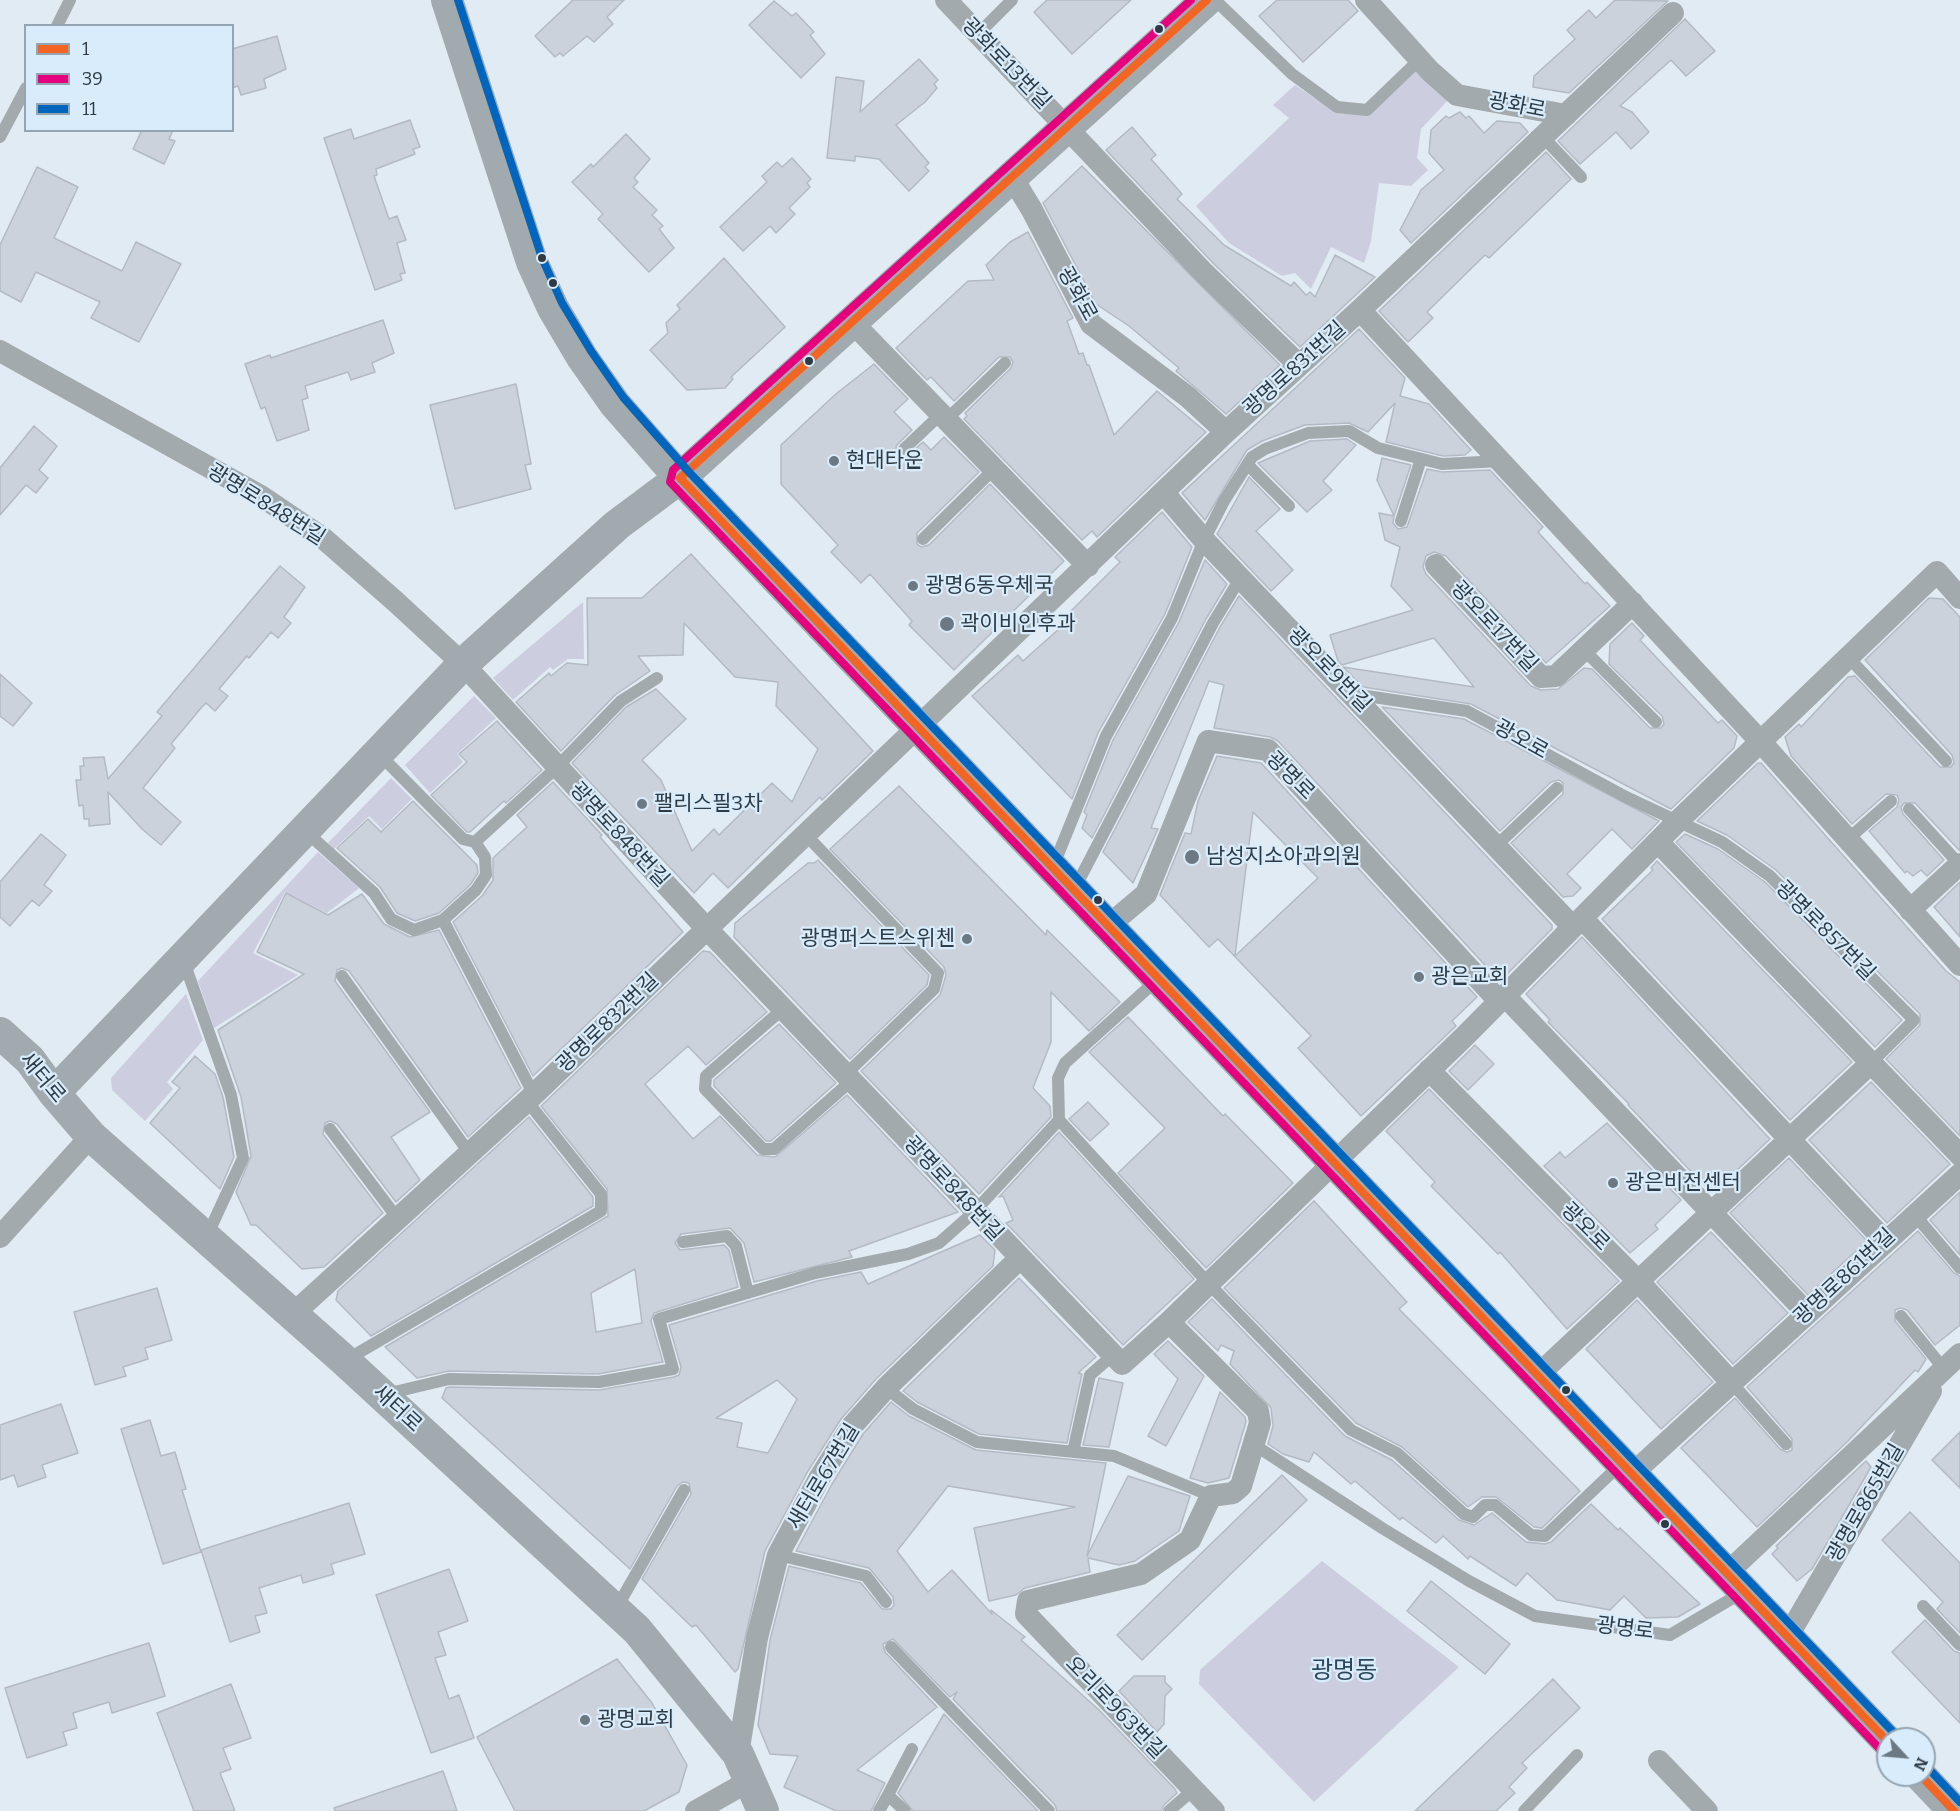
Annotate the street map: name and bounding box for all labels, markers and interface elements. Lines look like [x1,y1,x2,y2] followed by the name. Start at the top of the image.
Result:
[956,13,1056,115] street label: 광화로13번길
[1153,23,1165,35] unlabelled marker
[24,24,234,132] legend
[82,38,89,60] text: 1
[82,68,103,90] text: 39
[1486,88,1548,124] street label: 광화로
[82,98,97,120] text: 11
[536,252,548,264] unlabelled marker
[1052,263,1102,325] street label: 광화로
[547,277,559,289] unlabelled marker
[1239,316,1351,422] street label: 광명로831번길
[803,355,815,367] unlabelled marker
[846,448,923,474] place label: 현대타운
[827,454,841,468] marker: 현대타운
[202,459,330,551] street label: 광명로848번길
[925,573,1053,599] place label: 광명6동우체국
[1445,576,1543,678] street label: 광오로17번길
[906,579,920,593] marker: 광명6동우체국
[960,611,1076,637] place label: 곽이비인후과
[938,615,956,633] marker: 곽이비인후과
[1282,622,1376,718] street label: 광오로9번길
[1490,715,1552,765] street label: 광오로
[1261,747,1319,805] street label: 광명로
[564,777,674,893] street label: 광명로848번길
[654,791,763,817] place label: 팰리스필3차
[635,797,649,811] marker: 팰리스필3차
[1206,844,1361,870] place label: 남성지소아과의원
[1183,848,1201,866] marker: 남성지소아과의원
[1770,876,1880,986] street label: 광명로857번길
[1092,894,1104,906] unlabelled marker
[800,926,955,952] place label: 광명퍼스트스위첸
[960,932,974,946] marker: 광명퍼스트스위첸
[1431,964,1508,990] place label: 광은교회
[552,968,664,1078] street label: 광명로832번길
[1412,970,1426,984] marker: 광은교회
[14,1048,70,1108] street label: 새터로
[898,1131,1008,1247] street label: 광명로848번길
[1625,1170,1741,1196] place label: 광은비전센터
[1606,1176,1620,1190] marker: 광은비전센터
[1556,1198,1614,1256] street label: 광오로
[1789,1224,1901,1330] street label: 광명로861번길
[367,1380,427,1438] street label: 새터로
[1560,1384,1572,1396] unlabelled marker
[783,1419,865,1535] street label: 새터로67번길
[1822,1439,1910,1567] street label: 광명로865번길
[1659,1518,1671,1530] unlabelled marker
[1595,1613,1655,1645] street label: 광명로
[1060,1651,1170,1765] street label: 오리로963번길
[1311,1657,1377,1685] district label: 광명동
[597,1707,674,1733] place label: 광명교회
[578,1713,592,1727] marker: 광명교회
[1876,1727,1936,1787] north arrow
[1910,1755,1932,1774] text: N

